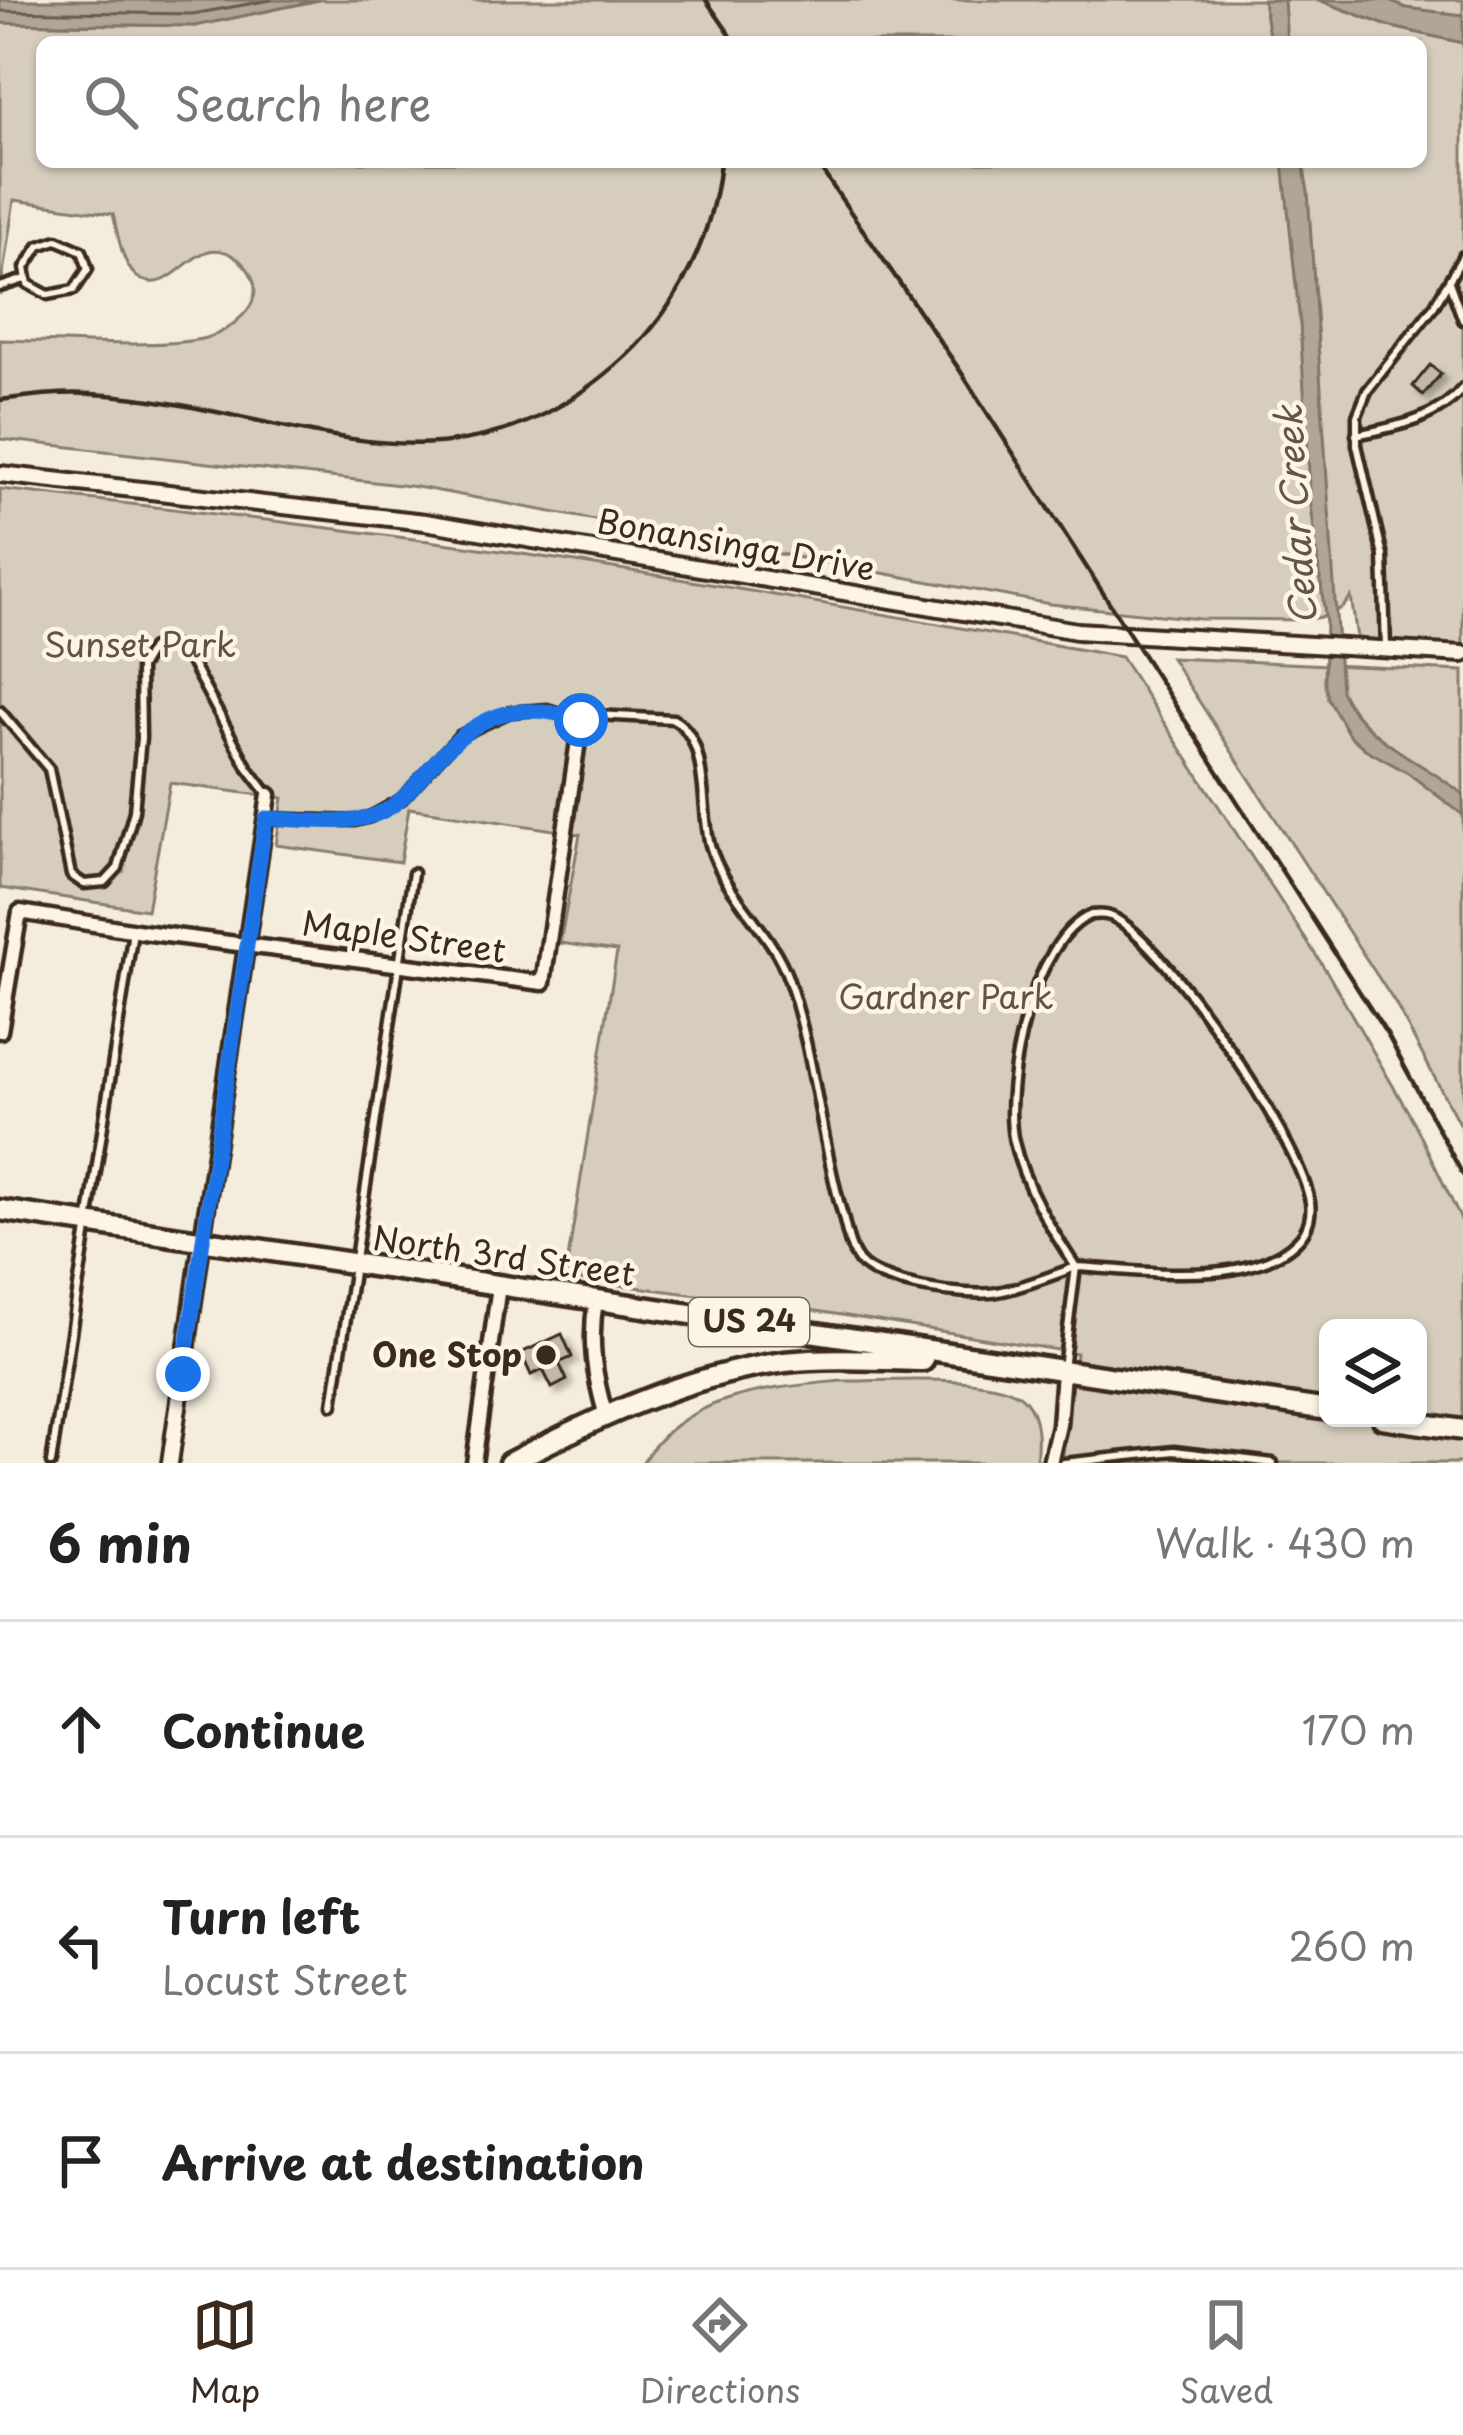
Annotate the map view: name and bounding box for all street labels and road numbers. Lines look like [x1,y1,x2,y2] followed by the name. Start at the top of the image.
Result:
[594,494,879,592] street label: Bonansinga Drive
[299,896,509,974] street label: Maple Street
[370,1211,639,1297] street label: North 3rd Street
[689,1298,809,1346] road number: US 24

